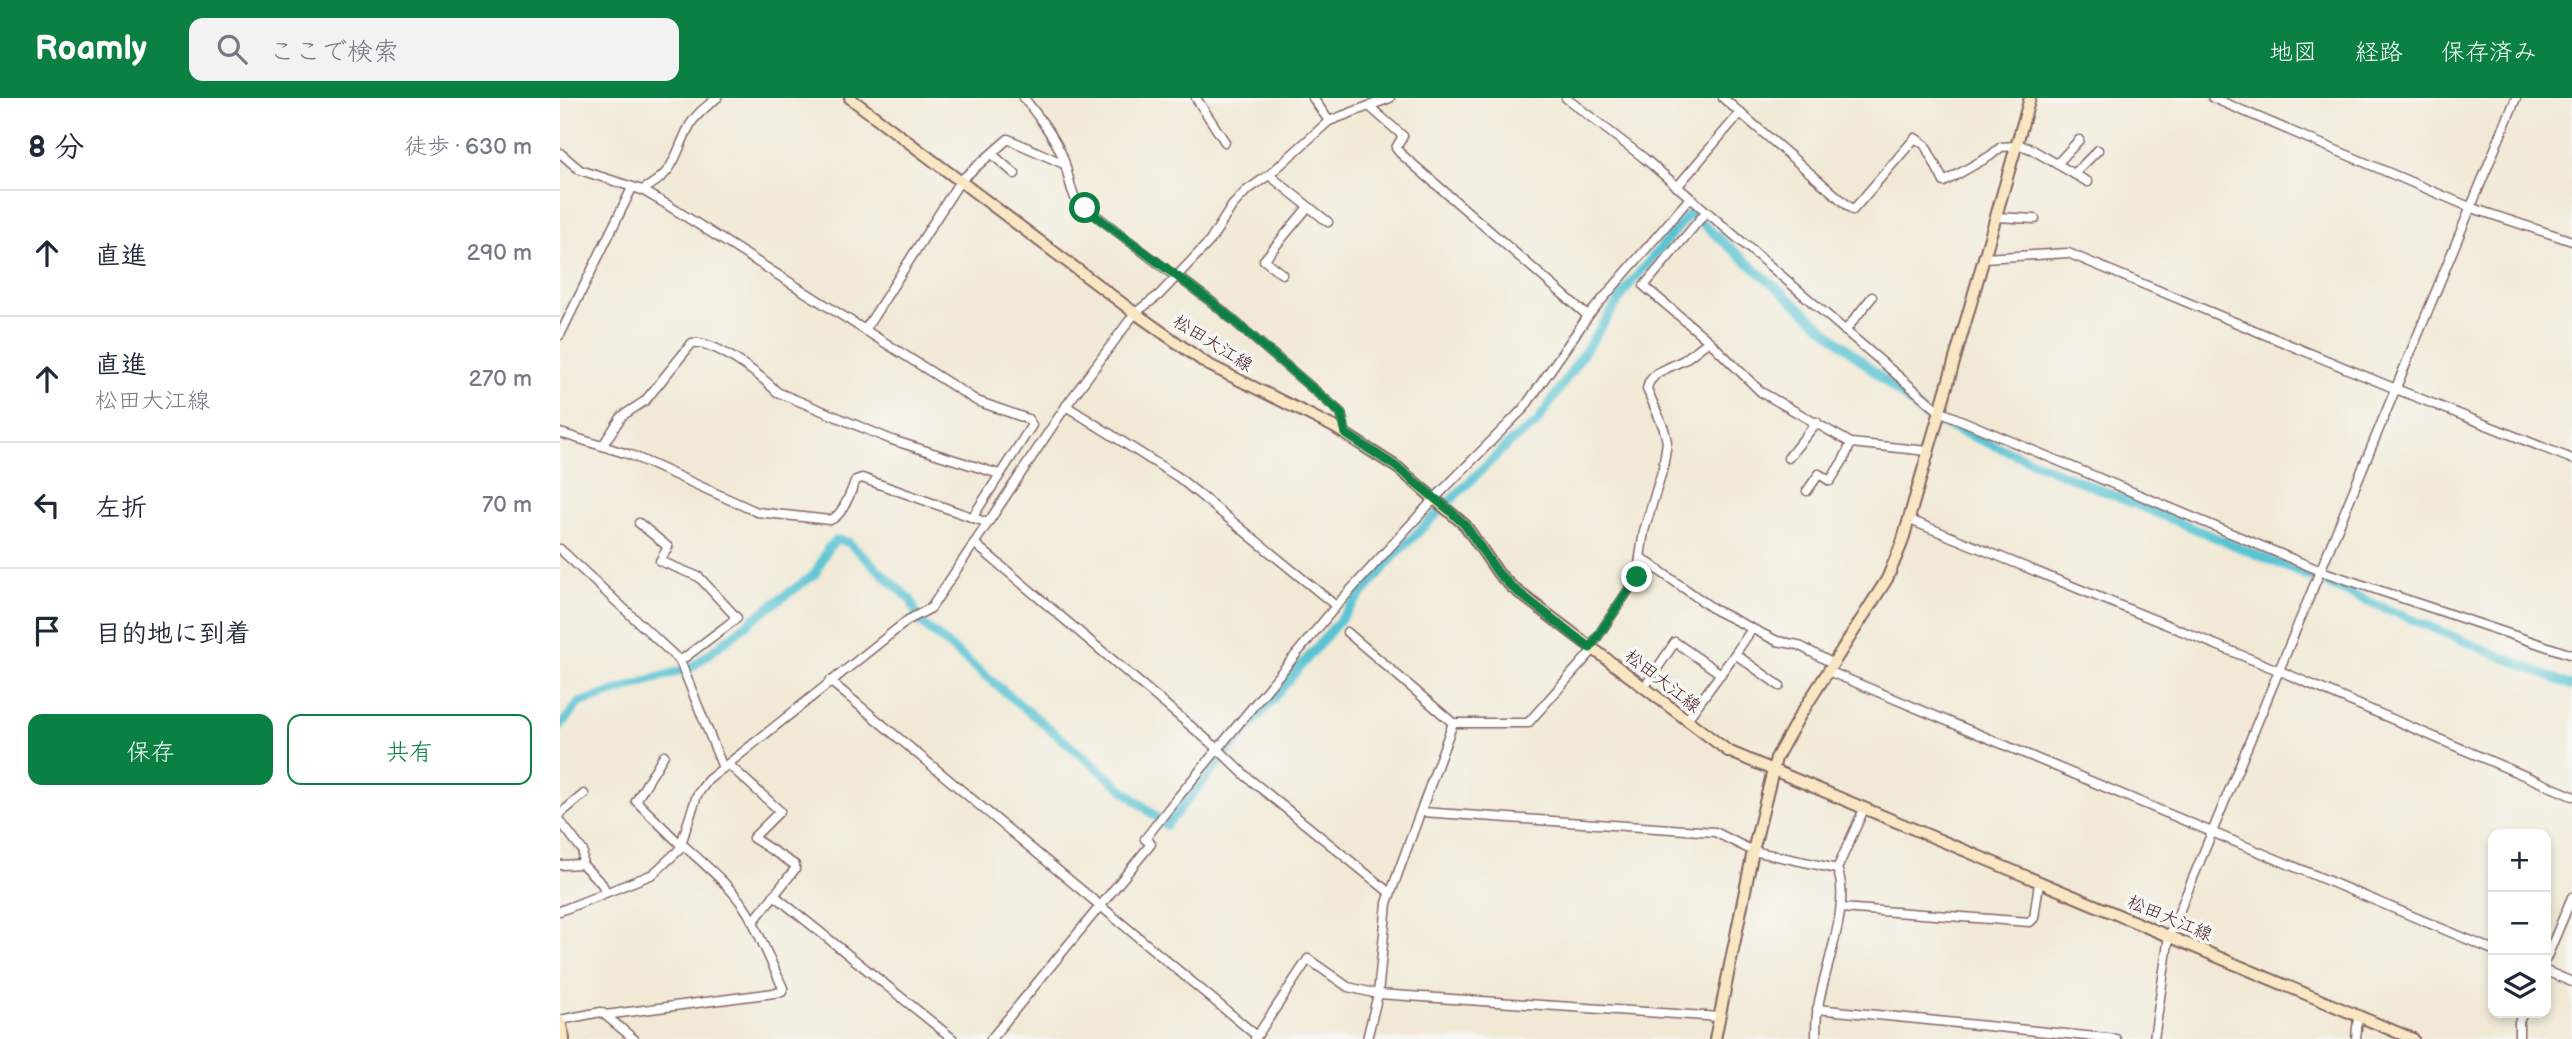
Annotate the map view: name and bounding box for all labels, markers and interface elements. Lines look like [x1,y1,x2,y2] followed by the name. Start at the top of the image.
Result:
[189,18,679,81] search box
[35,29,147,69] text: Roamly
[213,30,251,68] icon: search
[269,37,399,68] text: ここで検索
[2269,38,2317,67] text: 地図
[2355,38,2403,67] text: 経路
[2441,38,2537,67] text: 保存済み
[28,130,84,166] text: 8 分
[404,133,532,161] text: 徒歩 · 630 m
[1069,192,1100,223] route start
[28,234,66,272] icon: ahead
[466,239,532,267] text: 290 m
[95,241,147,272] text: 直進
[1169,311,1256,376] street label: 松田大江線
[95,350,147,381] text: 直進
[28,360,66,398] icon: ahead
[468,365,532,393] text: 270 m
[95,387,210,415] text: 松田大江線
[28,486,66,524] icon: left
[482,491,532,519] text: 70 m
[95,493,147,524] text: 左折
[1621,561,1652,592] route end
[28,612,66,650] icon: arrive
[95,619,251,650] text: 目的地に到着
[1621,645,1705,717] street label: 松田大江線
[28,714,273,785] button: 保存
[287,714,532,785] button: 共有
[2488,829,2551,1018] map controls
[2488,829,2551,892] button: +
[2124,891,2215,946] street label: 松田大江線
[2488,892,2551,955] button: −
[2488,955,2551,1018] button: layers

